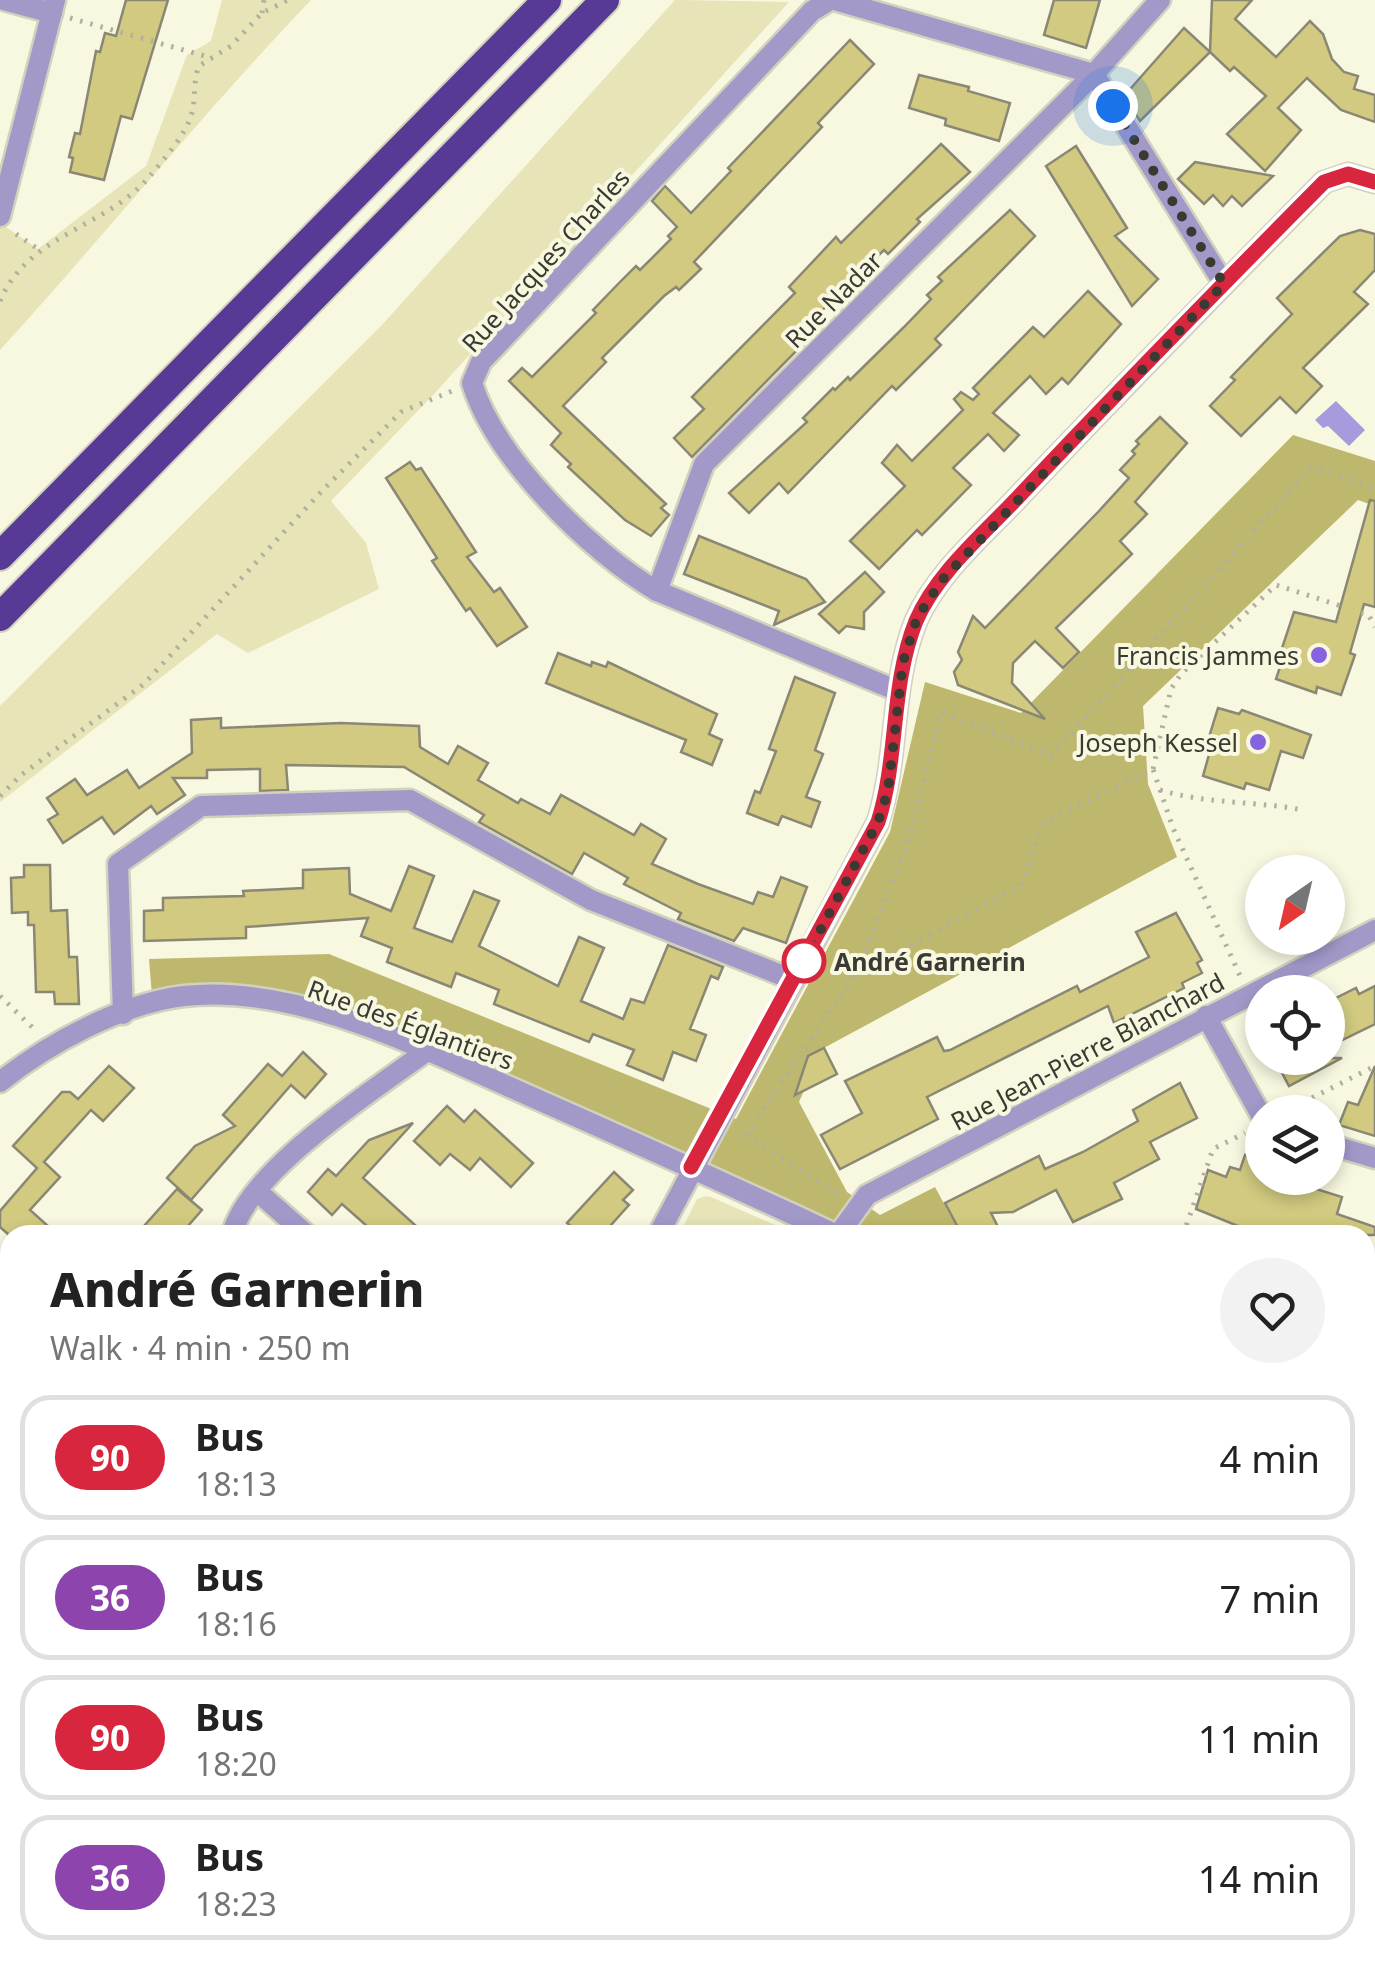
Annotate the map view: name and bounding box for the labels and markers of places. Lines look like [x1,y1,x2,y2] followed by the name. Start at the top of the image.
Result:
[1116,638,1299,672] place label: Francis Jammes
[1308,644,1330,666] marker: Francis Jammes
[1077,725,1238,759] place label: Joseph Kessel
[1247,731,1269,753] marker: Joseph Kessel
[783,940,825,982] marker: André Garnerin
[834,944,1026,978] place label: André Garnerin

